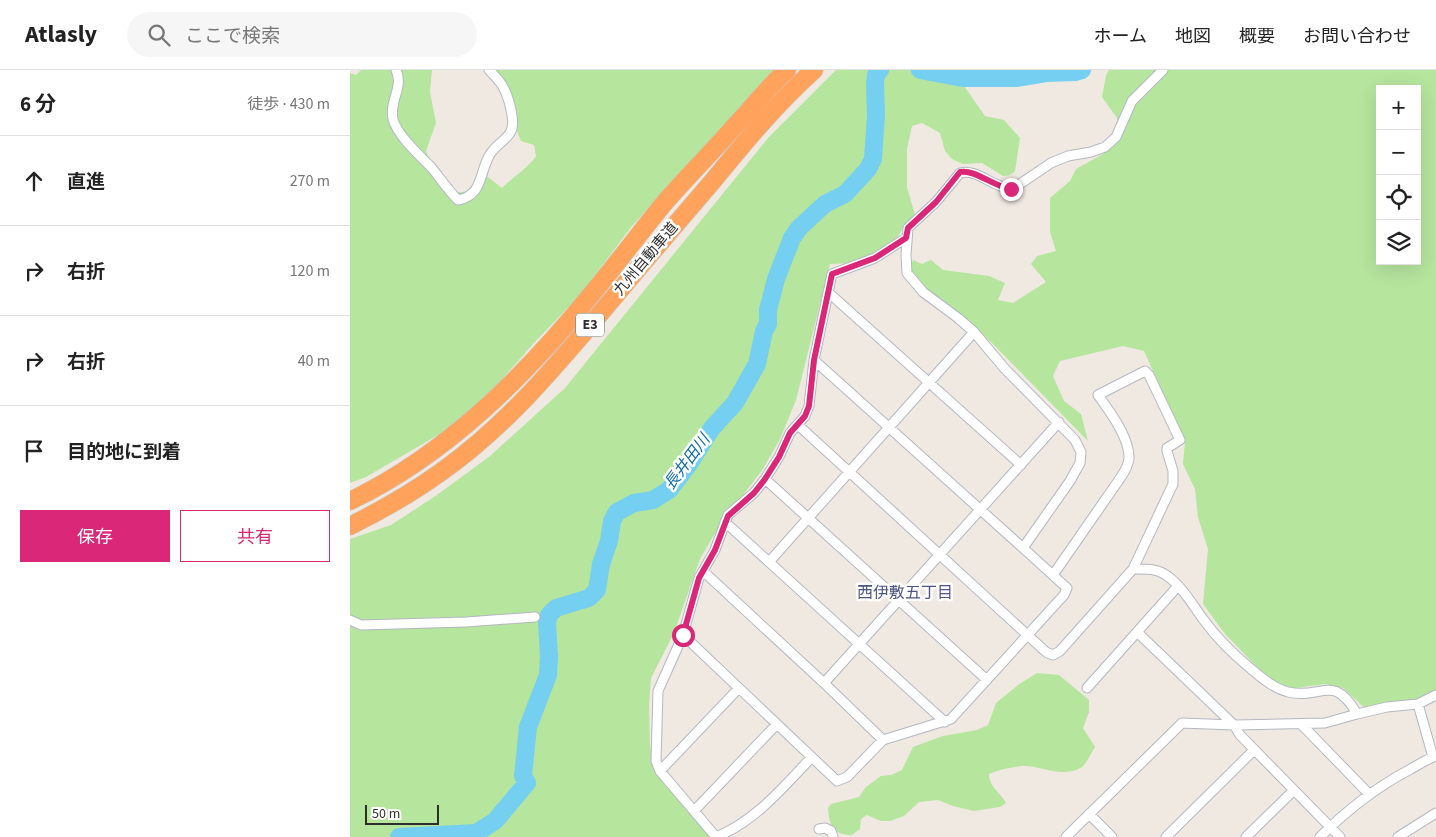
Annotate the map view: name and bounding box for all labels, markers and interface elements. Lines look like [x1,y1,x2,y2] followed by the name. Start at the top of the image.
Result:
[127,12,477,57] search box
[25,17,97,52] text: Atlasly
[145,21,173,49] icon: search
[185,23,280,50] text: ここで検索
[1094,24,1147,49] text: ホーム
[1175,24,1211,49] text: 地図
[1239,24,1275,49] text: 概要
[1303,24,1411,49] text: お問い合わせ
[1376,85,1421,265] map controls
[1376,85,1421,130] button: +
[20,89,56,119] text: 6 分
[247,93,330,115] text: 徒歩 · 430 m
[1376,130,1421,175] button: −
[20,167,48,195] icon: ahead
[67,169,105,196] text: 直進
[290,170,330,192] text: 270 m
[1376,175,1421,220] button: locate
[1000,178,1023,201] route end
[609,218,683,300] street label: 九州自動車道
[1376,220,1421,265] button: layers
[20,257,48,285] icon: right
[67,259,105,286] text: 右折
[290,260,330,282] text: 120 m
[576,314,604,336] road number: E3
[20,347,48,375] icon: right
[67,349,105,376] text: 右折
[298,350,330,372] text: 40 m
[659,428,716,494] water label: 長井田川
[20,437,48,465] icon: arrive
[67,439,181,466] text: 目的地に到着
[20,510,170,562] button: 保存
[180,510,330,562] button: 共有
[857,582,953,604] district label: 西伊敷五丁目
[672,624,695,647] route start
[365,802,439,825] scale bar
[372,804,400,824] text: 50 m

